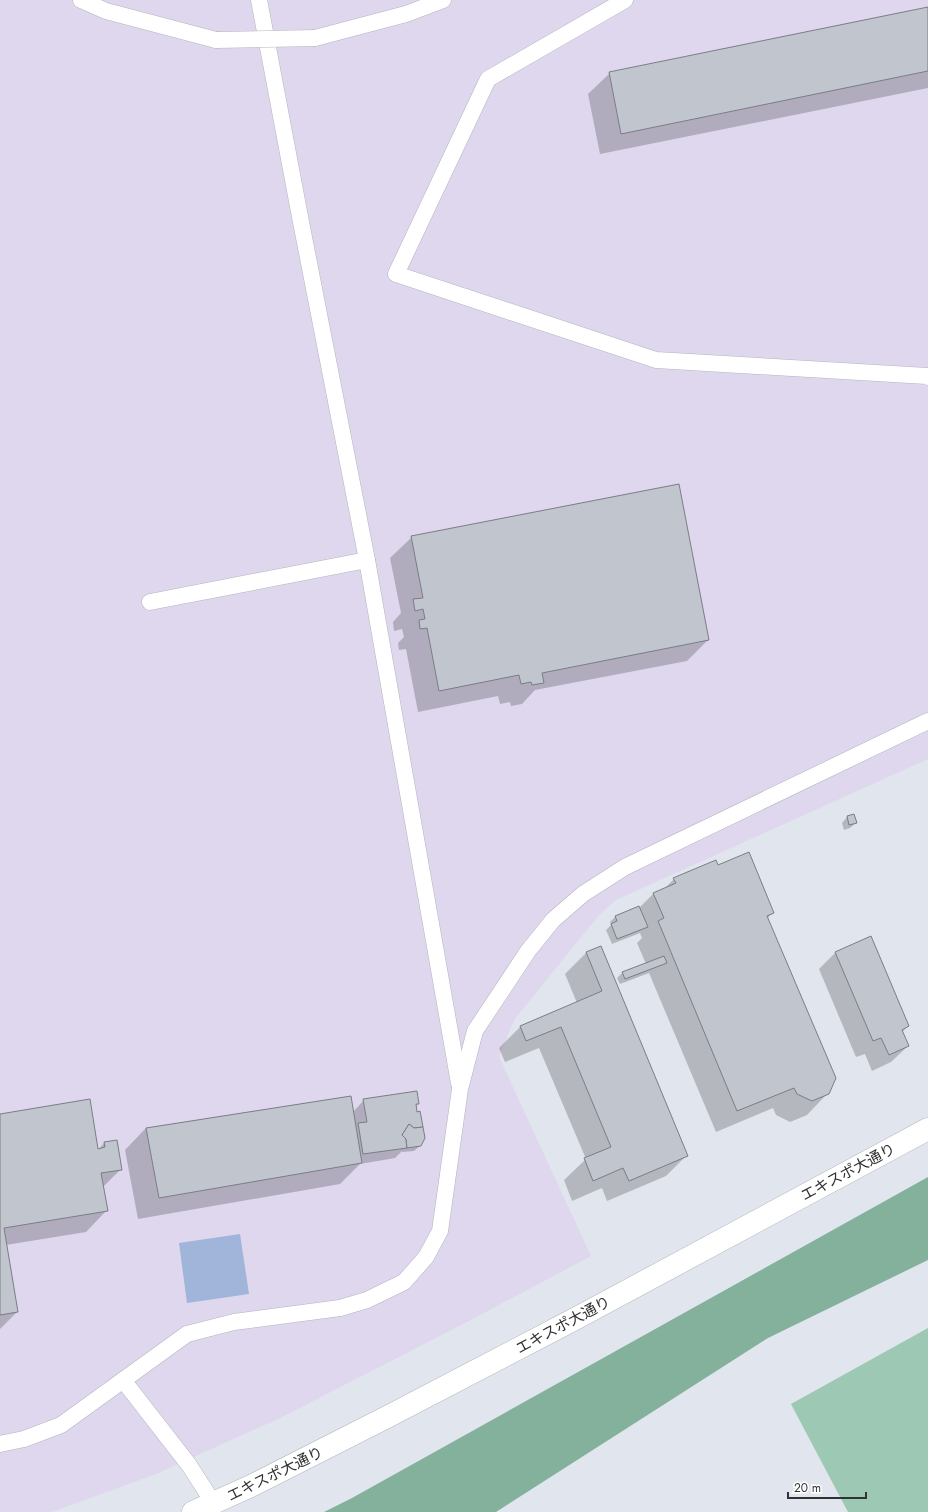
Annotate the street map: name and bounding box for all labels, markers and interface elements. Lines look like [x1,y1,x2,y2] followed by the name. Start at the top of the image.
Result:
[797,1138,899,1206] street label: エキスポ大通り
[512,1291,614,1359] street label: エキスポ大通り
[223,1441,327,1507] street label: エキスポ大通り
[788,1474,866,1500] scale bar
[794,1479,821,1497] text: 20 m

